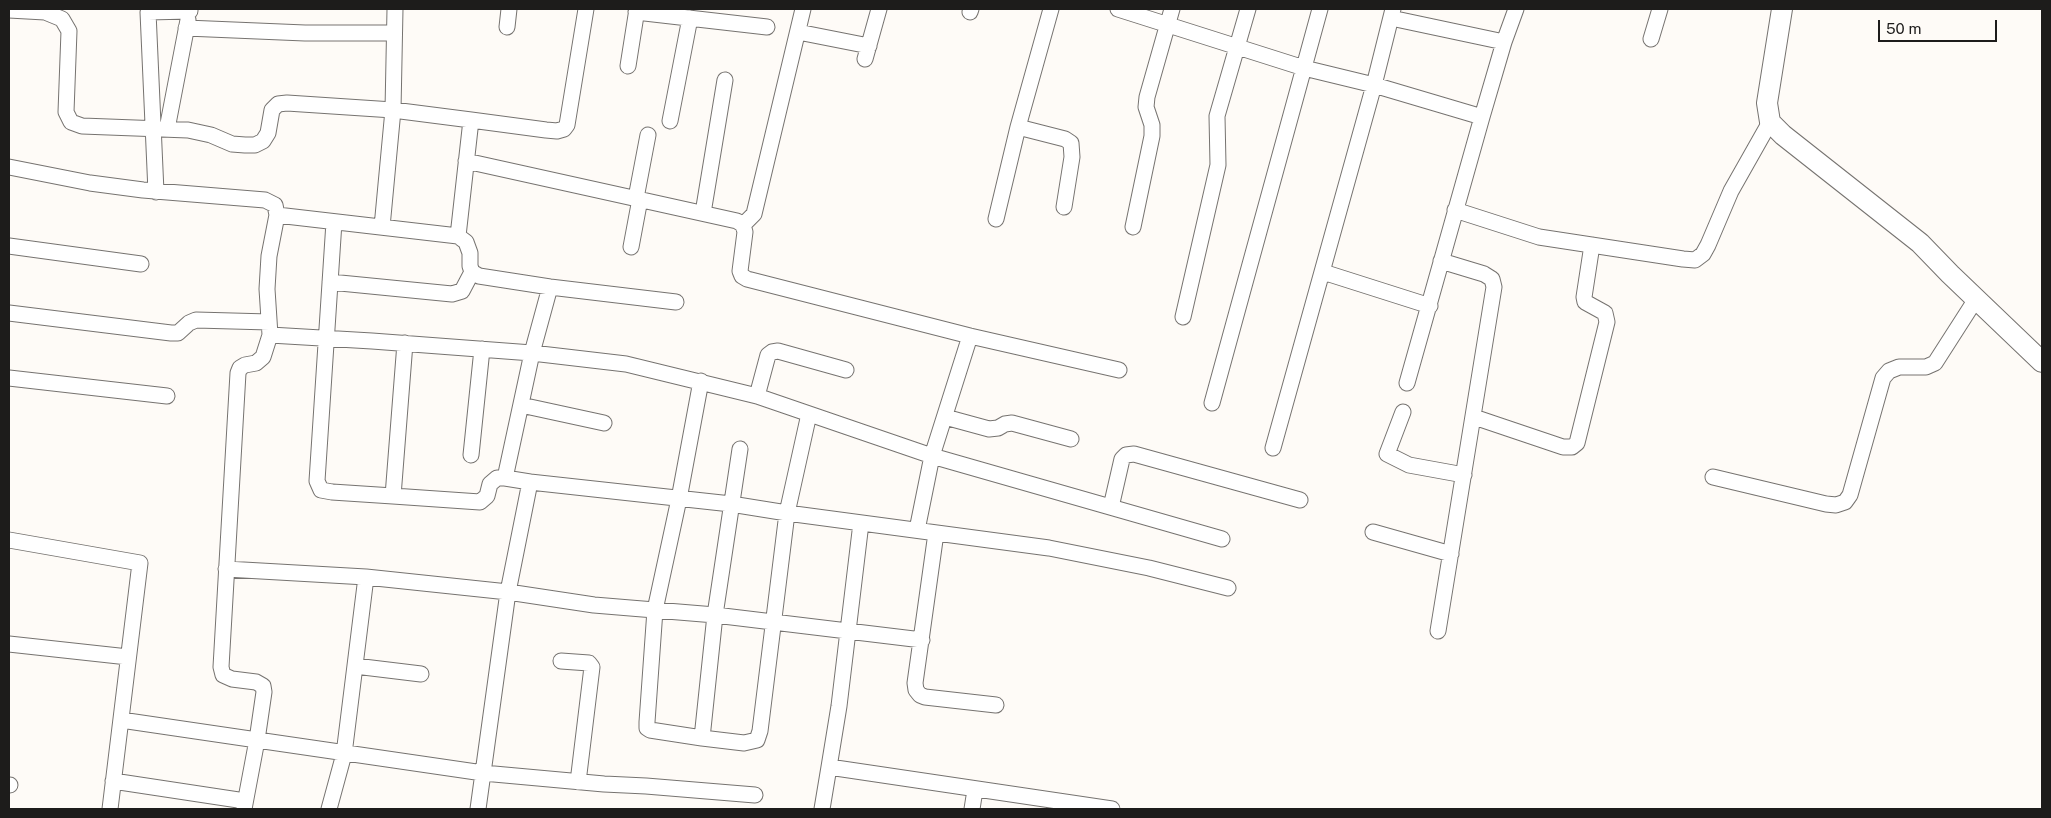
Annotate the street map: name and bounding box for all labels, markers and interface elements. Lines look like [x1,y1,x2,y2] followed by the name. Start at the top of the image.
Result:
[1881,10,2000,42] scale bar
[1886,20,1921,37] text: 50 m

